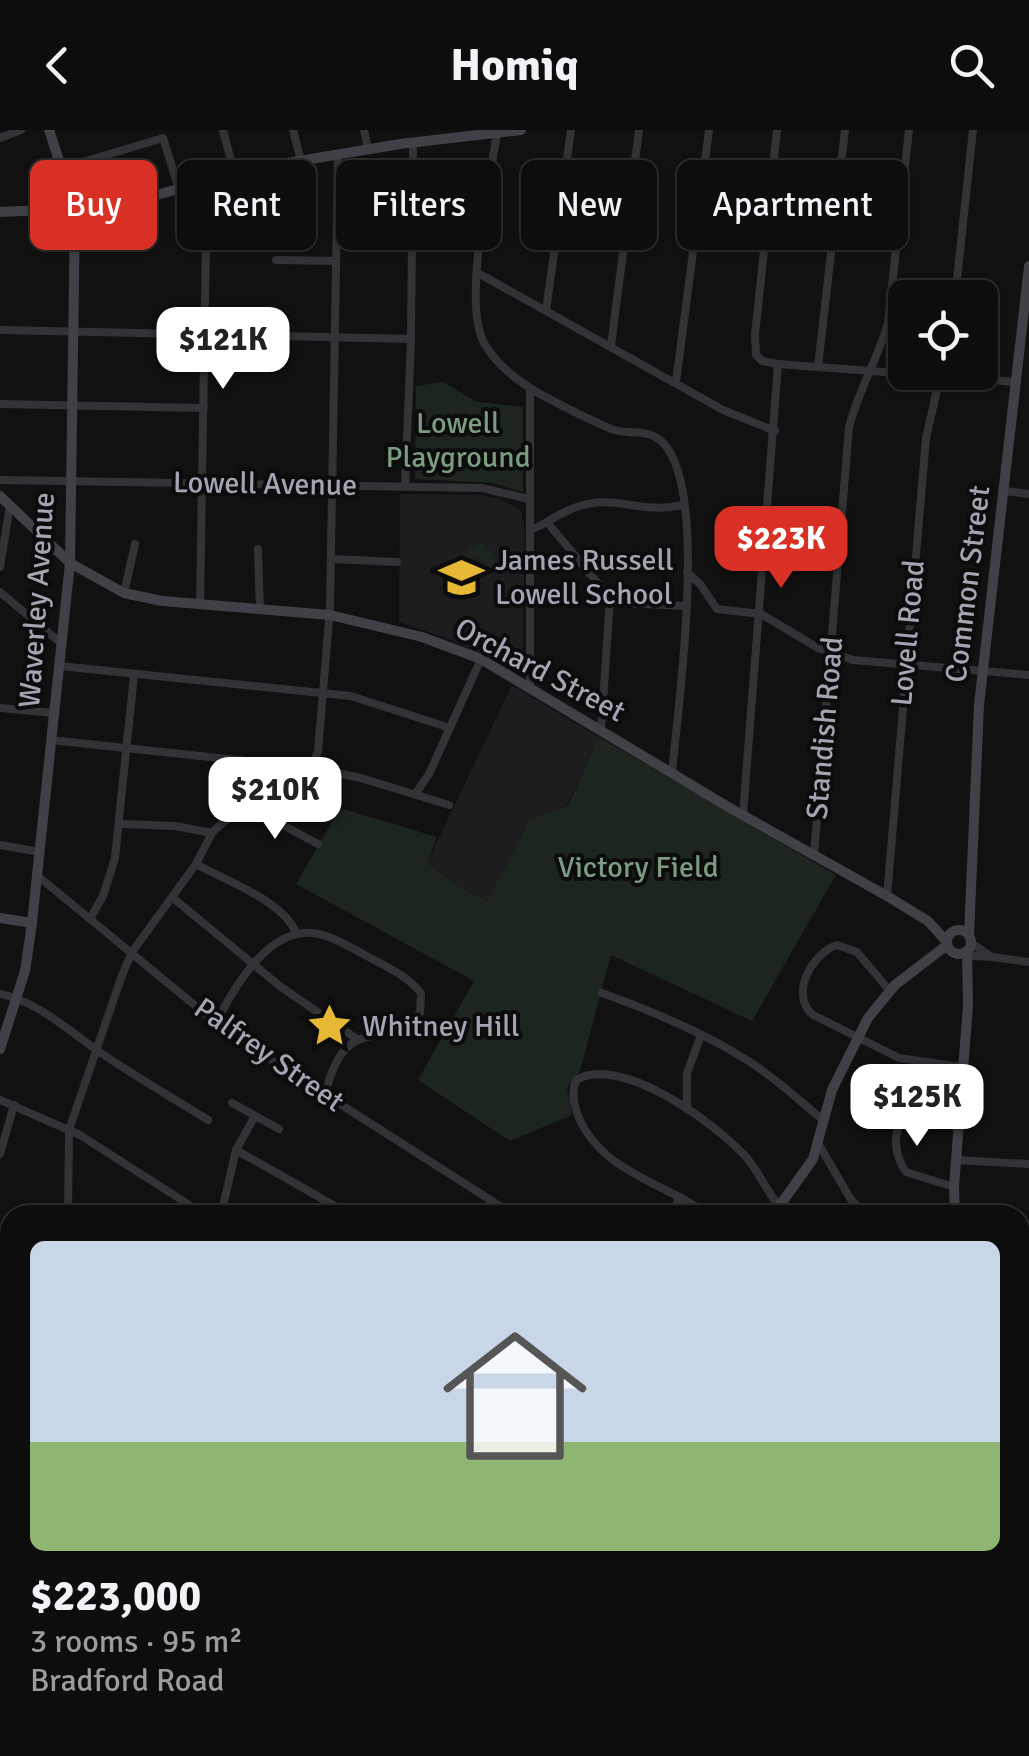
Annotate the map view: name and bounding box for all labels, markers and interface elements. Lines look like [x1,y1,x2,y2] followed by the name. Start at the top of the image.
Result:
[30,38,85,93] icon: back
[450,38,579,93] text: Homiq
[944,38,999,93] icon: search
[30,160,157,250] chip: Buy
[177,160,316,250] chip: Rent
[336,160,501,250] chip: Filters
[521,160,657,250] chip: New
[677,160,908,250] chip: Apartment
[888,280,998,390] map controls
[888,280,998,390] button: locate
[153,307,293,392] pin: $121K
[179,320,267,359] text: $121K
[385,405,531,476] park label: Lowell Playground
[173,464,357,504] street label: Lowell Avenue
[938,483,998,685] street label: Common Street
[11,491,63,709] street label: Waverley Avenue
[711,506,851,591] pin: $223K
[737,519,825,558] text: $223K
[495,542,674,613] place label: James Russell Lowell School
[438,553,486,601] school or university icon: James Russell Lowell School
[883,558,933,708] street label: Lovell Road
[449,610,631,730] street label: Orchard Street
[799,635,851,821] street label: Standish Road
[205,757,345,842] pin: $210K
[231,770,319,809] text: $210K
[557,849,719,886] park label: Victory Field
[187,990,351,1120] street label: Palfrey Street
[305,1002,353,1050] place icon: Whitney Hill
[362,1008,520,1045] place label: Whitney Hill
[847,1064,987,1149] pin: $125K
[873,1077,961,1116] text: $125K
[425,1306,605,1486] icon: home
[30,1571,201,1622] text: $223,000
[30,1622,243,1661] text: 3 rooms · 95 m²
[30,1661,225,1700] text: Bradford Road

